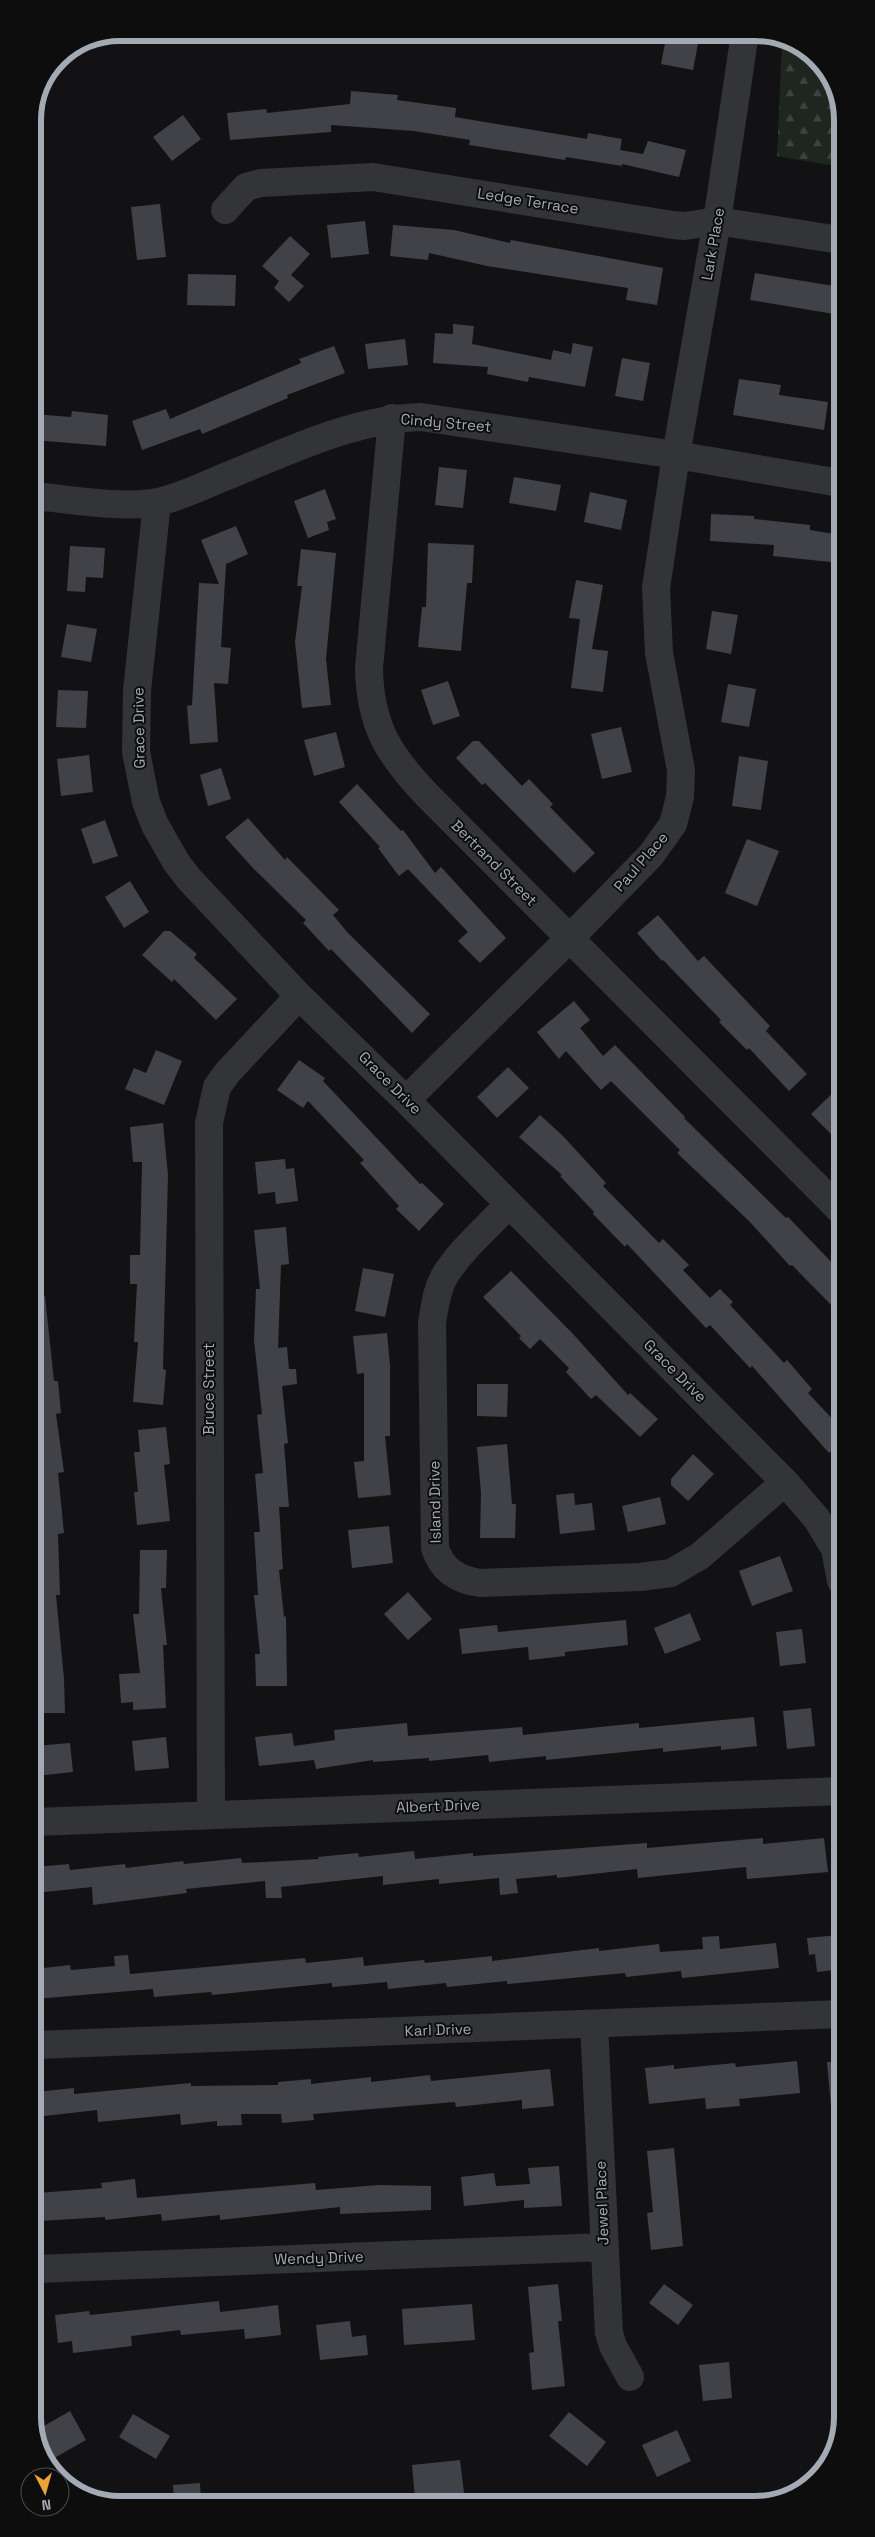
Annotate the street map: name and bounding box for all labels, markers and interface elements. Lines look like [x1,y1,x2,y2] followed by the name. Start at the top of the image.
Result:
[476,183,580,218] street label: Ledge Terrace
[697,206,728,282] street label: Lark Place
[400,409,492,436] street label: Cindy Street
[128,687,149,769] street label: Grace Drive
[447,816,541,910] street label: Bertrand Street
[610,828,672,895] street label: Paul Place
[355,1047,426,1118] street label: Grace Drive
[640,1335,711,1406] street label: Grace Drive
[199,1343,218,1435] street label: Bruce Street
[424,1460,445,1543] street label: Island Drive
[396,1795,480,1816] street label: Albert Drive
[404,2019,472,2040] street label: Karl Drive
[591,2160,612,2246] street label: Jewel Place
[274,2246,364,2269] street label: Wendy Drive
[20,2467,70,2517] north arrow
[41,2495,52,2514] text: N

